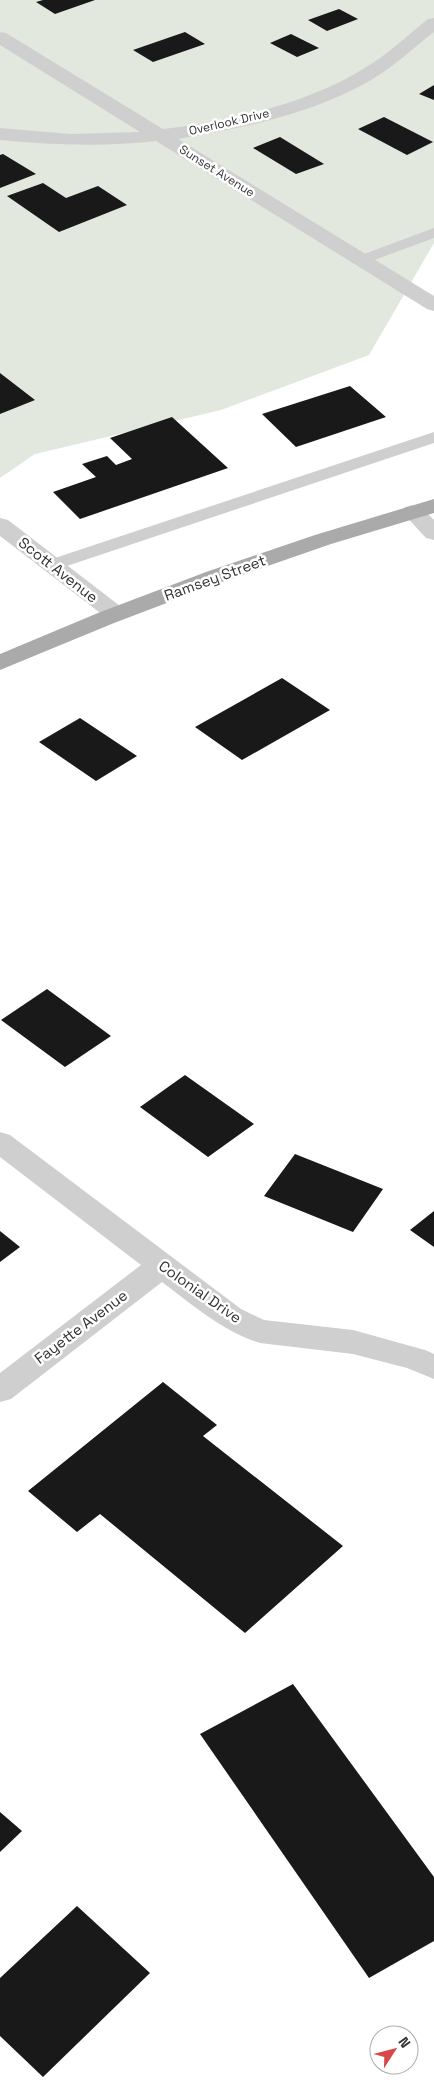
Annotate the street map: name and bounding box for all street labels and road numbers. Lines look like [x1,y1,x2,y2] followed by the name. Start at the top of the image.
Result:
[187,105,271,139] street label: Overlook Drive
[176,141,258,201] street label: Sunset Avenue
[15,533,102,607] street label: Scott Avenue
[161,550,268,605] street label: Ramsey Street
[155,1256,245,1327] street label: Colonial Drive
[30,1285,131,1368] street label: Fayette Avenue

